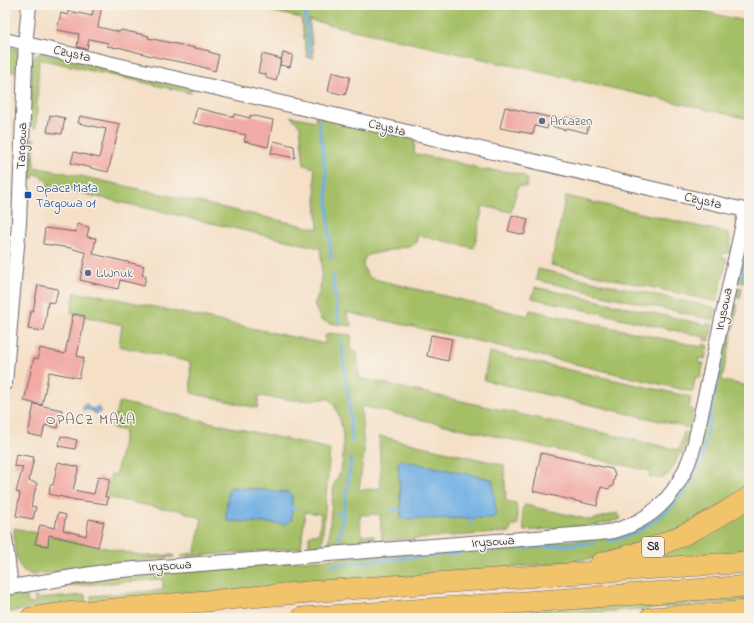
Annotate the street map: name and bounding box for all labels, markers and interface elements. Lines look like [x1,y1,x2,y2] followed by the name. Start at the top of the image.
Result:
[51,40,93,68] street label: Czysta
[550,112,592,131] place label: Arkazen
[366,114,408,143] street label: Czysta
[537,116,547,126] marker: Arkazen
[12,122,33,170] street label: Targowa
[36,179,98,214] place label: Opacz Mała Targowa 01
[682,187,724,215] street label: Czysta
[23,190,33,200] marker: Opacz Mała Targowa 01
[96,264,133,283] place label: L.Wnuk
[83,268,93,278] marker: L.Wnuk
[710,286,739,332] street label: Irysowa
[46,409,136,431] district label: OPACZ MAŁA
[471,531,515,554] street label: Irysowa
[642,537,664,557] road number: S8
[148,555,192,578] street label: Irysowa

